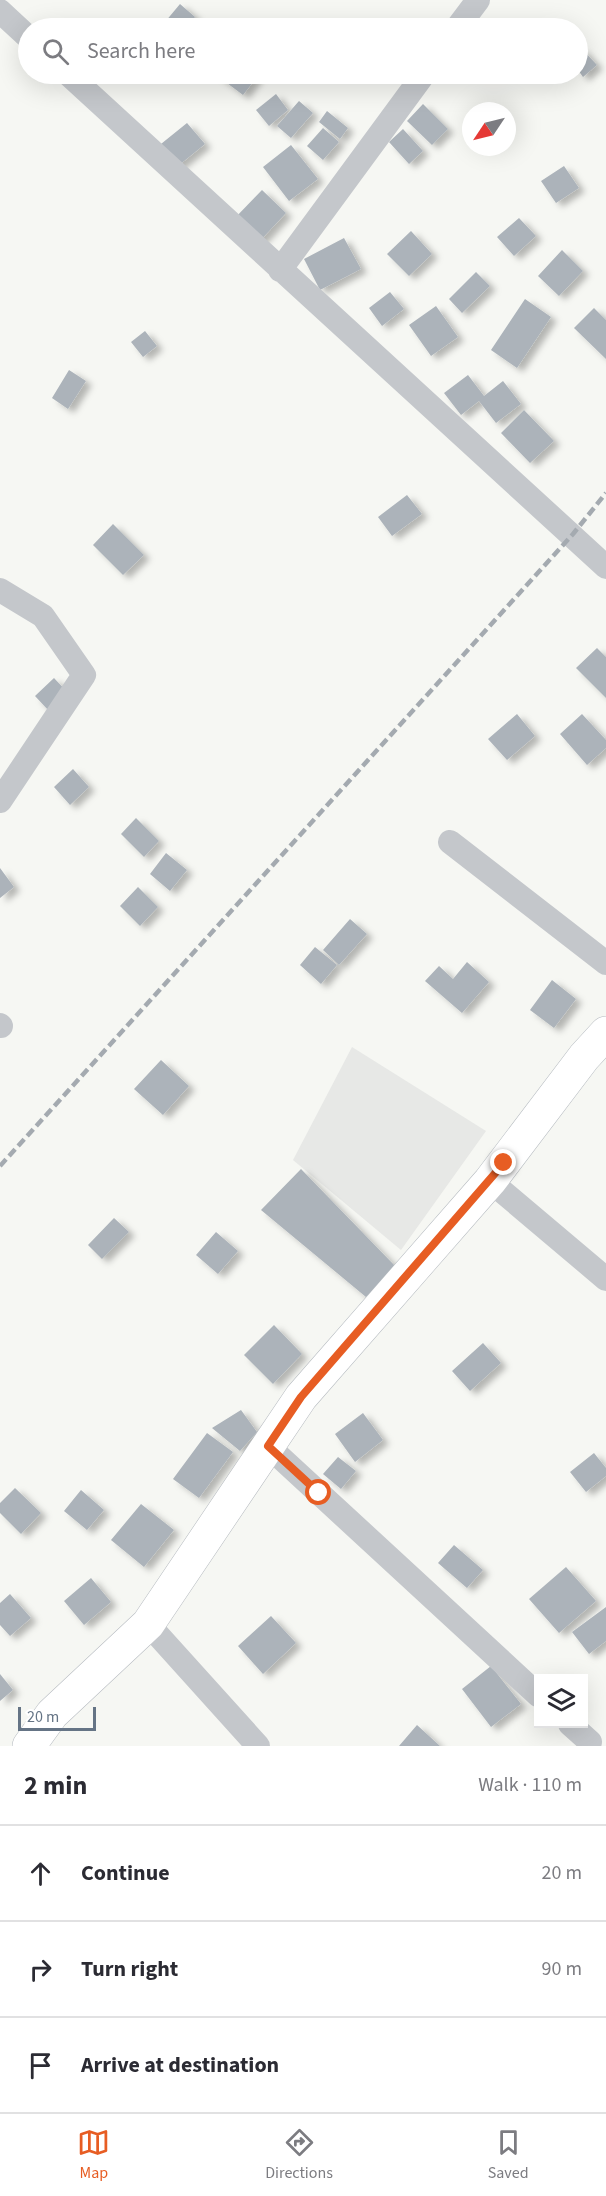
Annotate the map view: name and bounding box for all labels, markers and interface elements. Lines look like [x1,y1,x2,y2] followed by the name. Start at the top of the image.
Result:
[18,18,588,84] search box
[39,35,72,68] icon: search
[87,35,195,67] text: Search here
[462,102,516,156] north arrow
[490,1149,516,1175] route end
[305,1479,331,1505] route start
[534,1674,588,1728] map controls
[534,1674,588,1728] button: layers
[18,1704,96,1732] scale bar
[27,1706,59,1728] text: 20 m
[24,1767,87,1804] text: 2 min
[478,1771,582,1799] text: Walk · 110 m
[24,1857,57,1890] icon: ahead
[81,1857,170,1889] text: Continue
[542,1859,582,1887] text: 20 m
[24,1953,57,1986] icon: right
[81,1953,178,1985] text: Turn right
[542,1955,582,1983] text: 90 m
[24,2049,57,2082] icon: arrive
[81,2049,279,2081] text: Arrive at destination
[77,2126,110,2184] tab: Map
[265,2126,333,2184] tab: Directions
[488,2126,529,2184] tab: Saved

